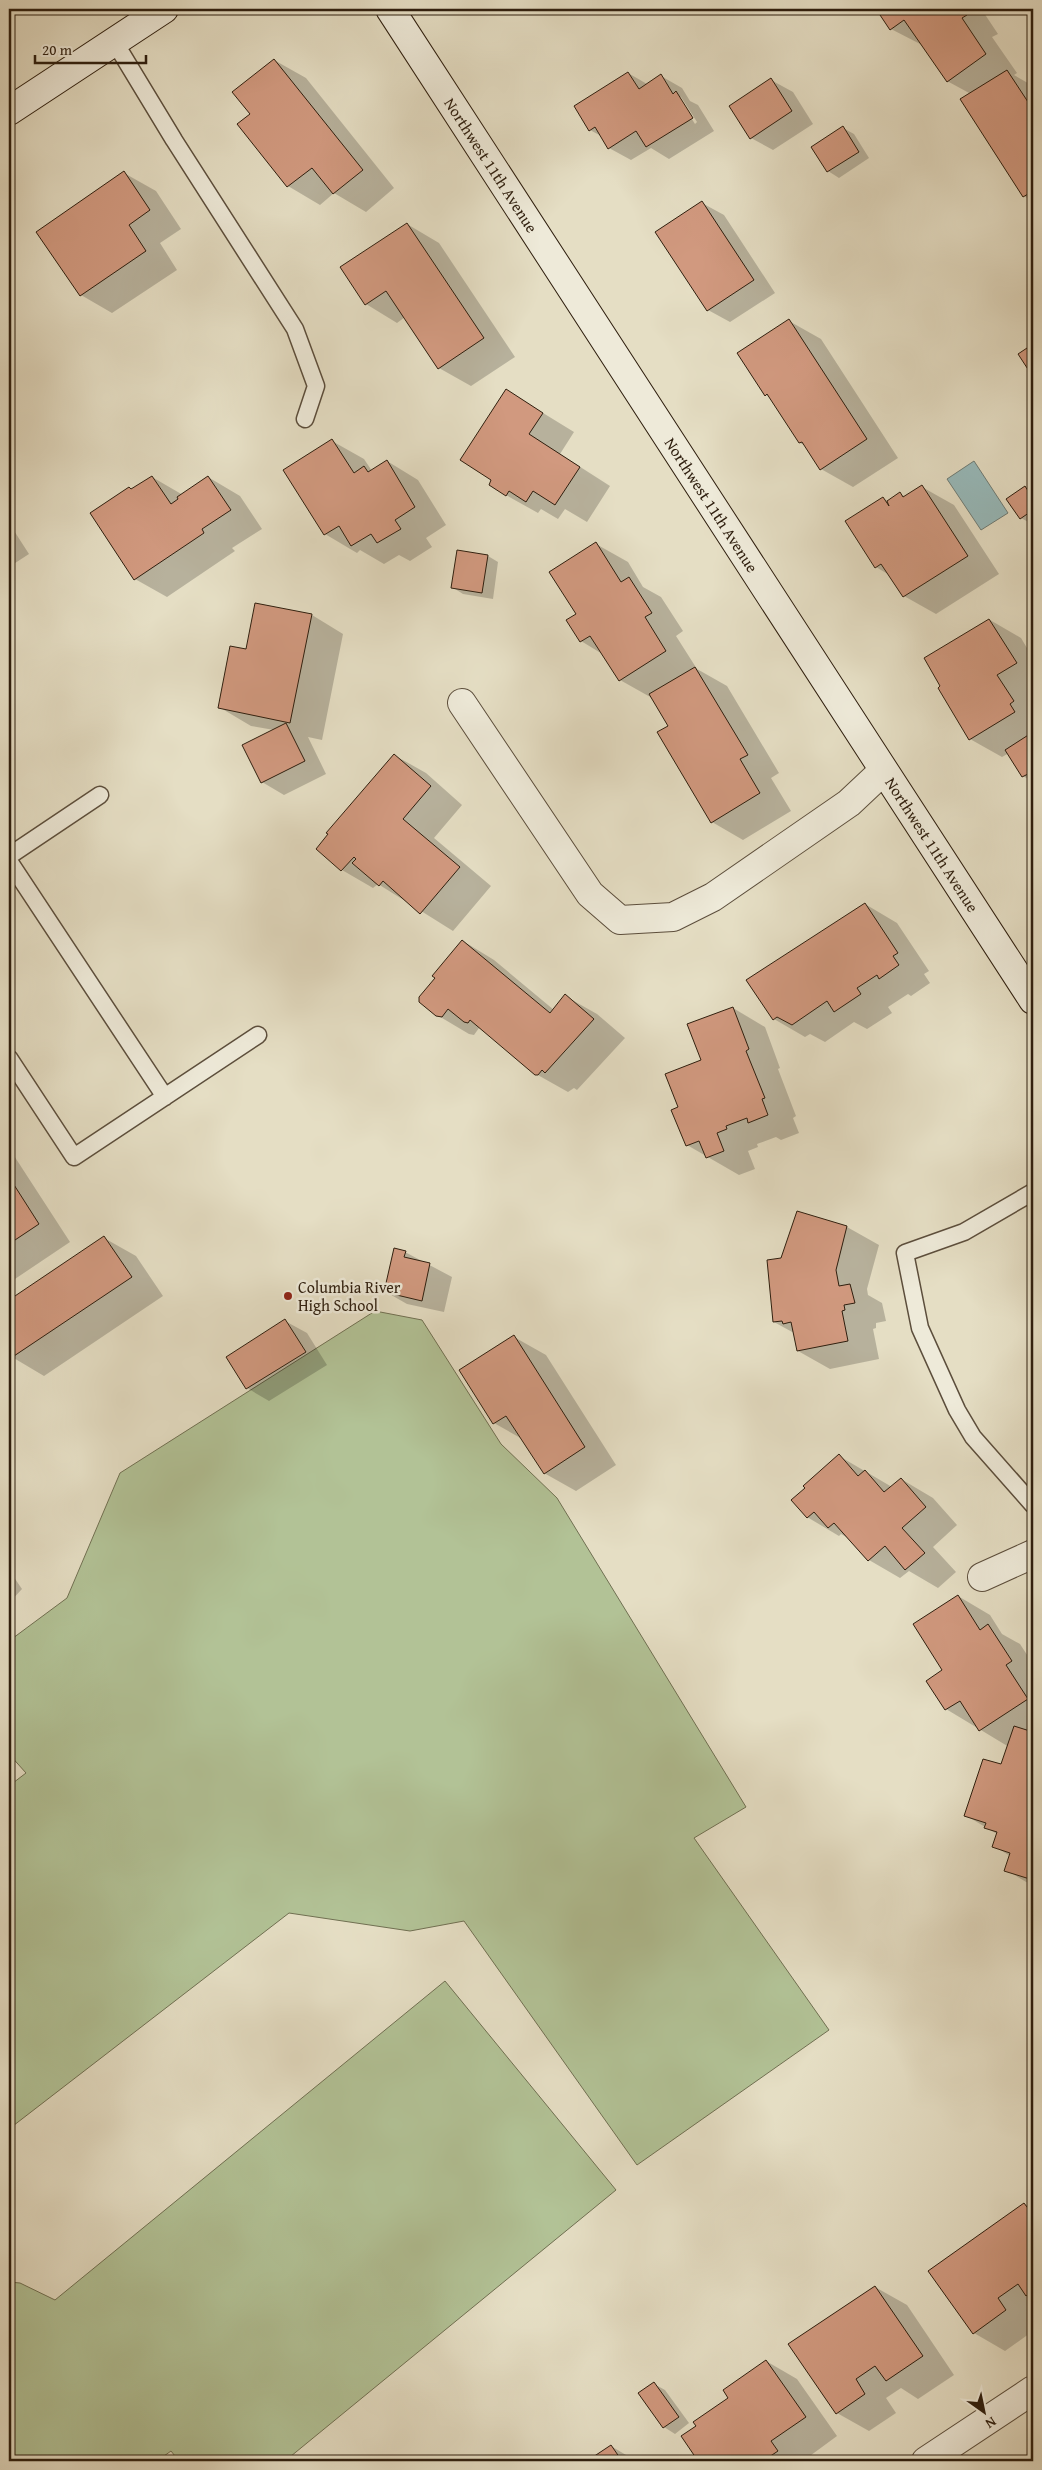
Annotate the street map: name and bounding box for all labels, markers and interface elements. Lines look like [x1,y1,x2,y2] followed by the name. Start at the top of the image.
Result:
[35,32,146,64] scale bar
[42,39,73,60] text: 20 m
[439,93,544,237] street label: Northwest 11th Avenue
[659,433,764,577] street label: Northwest 11th Avenue
[879,772,985,917] street label: Northwest 11th Avenue
[298,1275,401,1317] place label: Columbia River High School
[282,1290,294,1302] marker: Columbia River High School
[960,2388,1010,2438] north arrow
[981,2412,1000,2434] text: N

